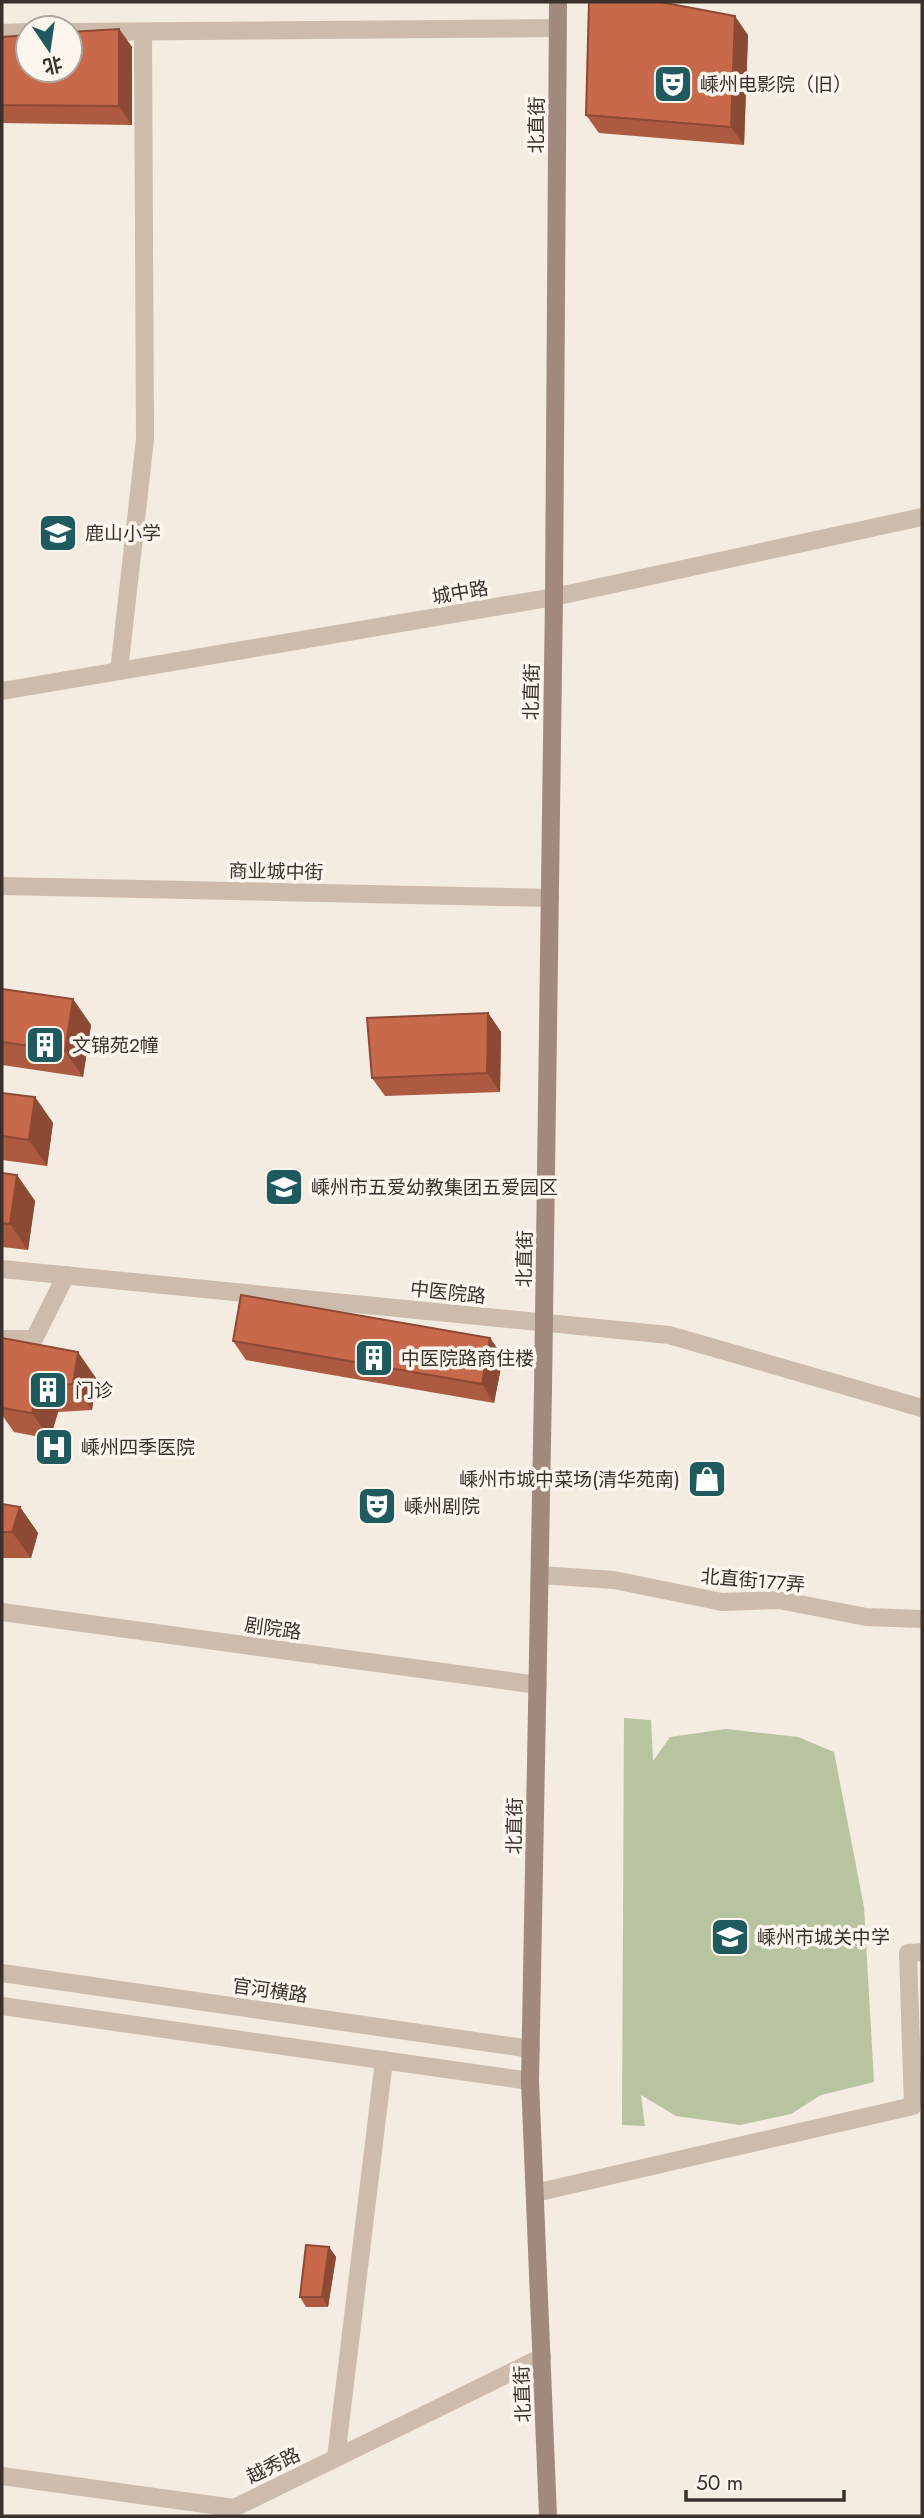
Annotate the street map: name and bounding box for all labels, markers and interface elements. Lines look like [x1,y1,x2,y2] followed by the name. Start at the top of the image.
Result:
[14,14,84,84] north arrow
[40,50,65,80] text: 北
[652,63,694,105] theatre icon: 嵊州电影院（旧）
[700,71,852,98] place label: 嵊州电影院（旧）
[523,96,550,154] street label: 北直街
[37,512,79,554] school or university icon: 鹿山小学
[85,520,161,547] place label: 鹿山小学
[430,574,491,611] street label: 城中路
[518,663,545,721] street label: 北直街
[228,857,324,886] street label: 商业城中街
[24,1024,66,1066] building icon: 文锦苑2幢
[72,1032,159,1059] place label: 文锦苑2幢
[263,1166,305,1208] school or university icon: 嵊州市五爱幼教集团五爱园区
[311,1174,558,1201] place label: 嵊州市五爱幼教集团五爱园区
[511,1230,538,1288] street label: 北直街
[409,1275,487,1310] street label: 中医院路
[353,1337,395,1379] building icon: 中医院路商住楼
[401,1345,534,1372] place label: 中医院路商住楼
[27,1369,69,1411] building icon: 门诊
[75,1377,113,1404] place label: 门诊
[33,1426,75,1468] hospital icon: 嵊州四季医院
[81,1434,195,1461] place label: 嵊州四季医院
[686,1458,728,1500] shop icon: 嵊州市城中菜场(清华苑南)
[459,1466,680,1493] place label: 嵊州市城中菜场(清华苑南)
[356,1485,398,1527] theatre icon: 嵊州剧院
[404,1493,480,1520] place label: 嵊州剧院
[700,1562,806,1599] street label: 北直街177弄
[243,1611,303,1646] street label: 剧院路
[501,1797,528,1855] street label: 北直街
[709,1916,751,1958] school or university icon: 嵊州市城关中学
[757,1924,890,1951] place label: 嵊州市城关中学
[230,1972,309,2009] street label: 官河横路
[508,2365,537,2423] street label: 北直街
[242,2441,305,2490] street label: 越秀路
[686,2458,844,2502] scale bar
[696,2468,743,2498] text: 50 m

